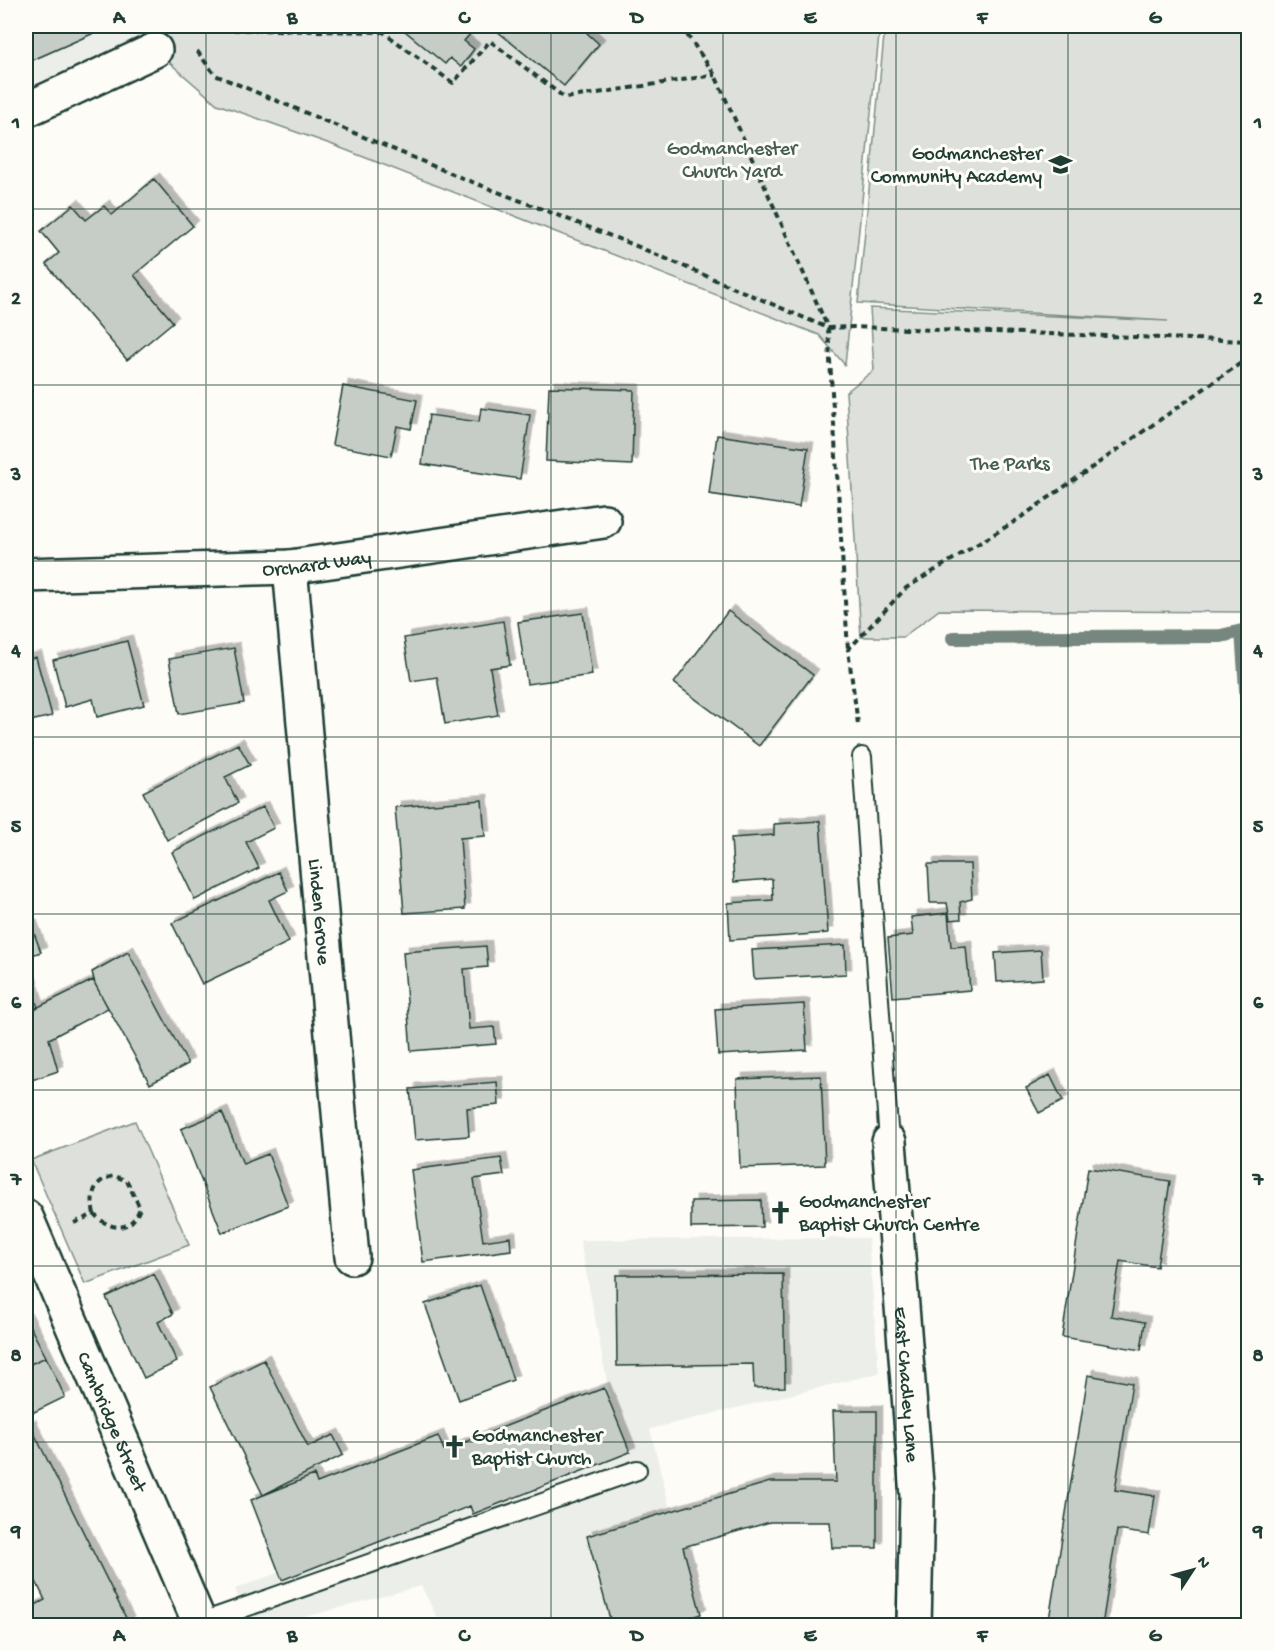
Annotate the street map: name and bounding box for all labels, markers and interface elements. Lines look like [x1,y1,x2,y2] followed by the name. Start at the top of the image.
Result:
[112,8,127,31] text: A
[286,8,298,31] text: B
[458,8,472,31] text: C
[628,8,644,31] text: D
[804,8,818,31] text: E
[976,8,989,31] text: F
[1149,8,1163,31] text: G
[11,113,20,136] text: 1
[1253,113,1262,136] text: 1
[667,139,799,185] park label: Godmanchester Church Yard
[871,144,1044,190] place label: Godmanchester Community Academy
[1047,151,1073,177] school or university icon: Godmanchester Community Academy
[11,289,21,312] text: 2
[1253,289,1263,312] text: 2
[970,454,1050,477] park label: The Parks
[10,465,21,488] text: 3
[1252,465,1263,488] text: 3
[262,547,373,583] street label: Orchard Way
[10,641,21,664] text: 4
[1252,641,1263,664] text: 4
[11,817,22,840] text: 5
[1253,817,1264,840] text: 5
[301,858,334,967] street label: Linden Grove
[11,993,22,1016] text: 6
[1253,993,1264,1016] text: 6
[10,1170,23,1193] text: 7
[1252,1170,1265,1193] text: 7
[798,1192,980,1238] place label: Godmanchester Baptist Church Centre
[768,1199,794,1225] church icon: Godmanchester Baptist Church Centre
[887,1306,922,1464] street label: East Chadley Lane
[11,1346,22,1369] text: 8
[1253,1346,1264,1369] text: 8
[70,1349,151,1498] street label: Cambridge Street
[471,1426,604,1472] place label: Godmanchester Baptist Church
[441,1433,467,1459] church icon: Godmanchester Baptist Church
[10,1522,21,1545] text: 9
[1252,1522,1263,1545] text: 9
[1163,1540,1223,1600] north arrow
[1192,1553,1213,1573] text: N
[112,1626,127,1649] text: A
[286,1626,298,1649] text: B
[458,1626,472,1649] text: C
[628,1626,644,1649] text: D
[804,1626,818,1649] text: E
[976,1626,989,1649] text: F
[1149,1626,1163,1649] text: G

